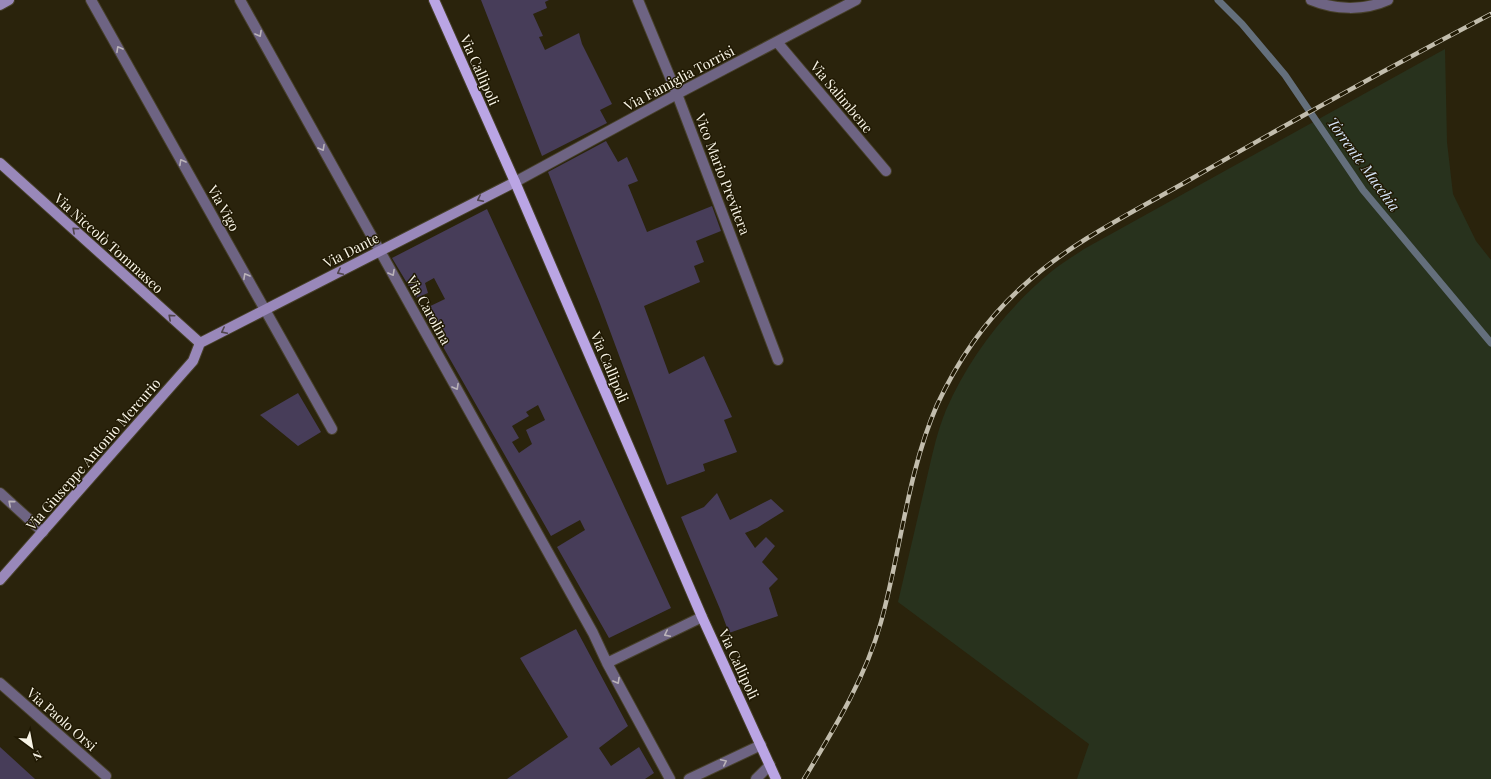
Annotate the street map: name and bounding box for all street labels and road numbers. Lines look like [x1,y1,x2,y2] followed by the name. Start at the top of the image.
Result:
[456,31,504,108] street label: Via Callipoli
[620,41,737,116] street label: Via Famiglia Torrisi
[806,56,878,137] street label: Via Salimbene
[691,110,755,237] street label: Vico Mario Previtera
[203,181,245,235] street label: Via Vigo
[49,188,168,297] street label: Via Niccolò Tommaseo
[319,228,382,273] street label: Via Dante
[402,271,456,348] street label: Via Carolina
[586,328,633,405] street label: Via Callipoli
[21,374,165,535] street label: Via Giuseppe Antonio Mercurio
[714,625,764,702] street label: Via Callipoli
[22,683,101,755] street label: Via Paolo Orsi

